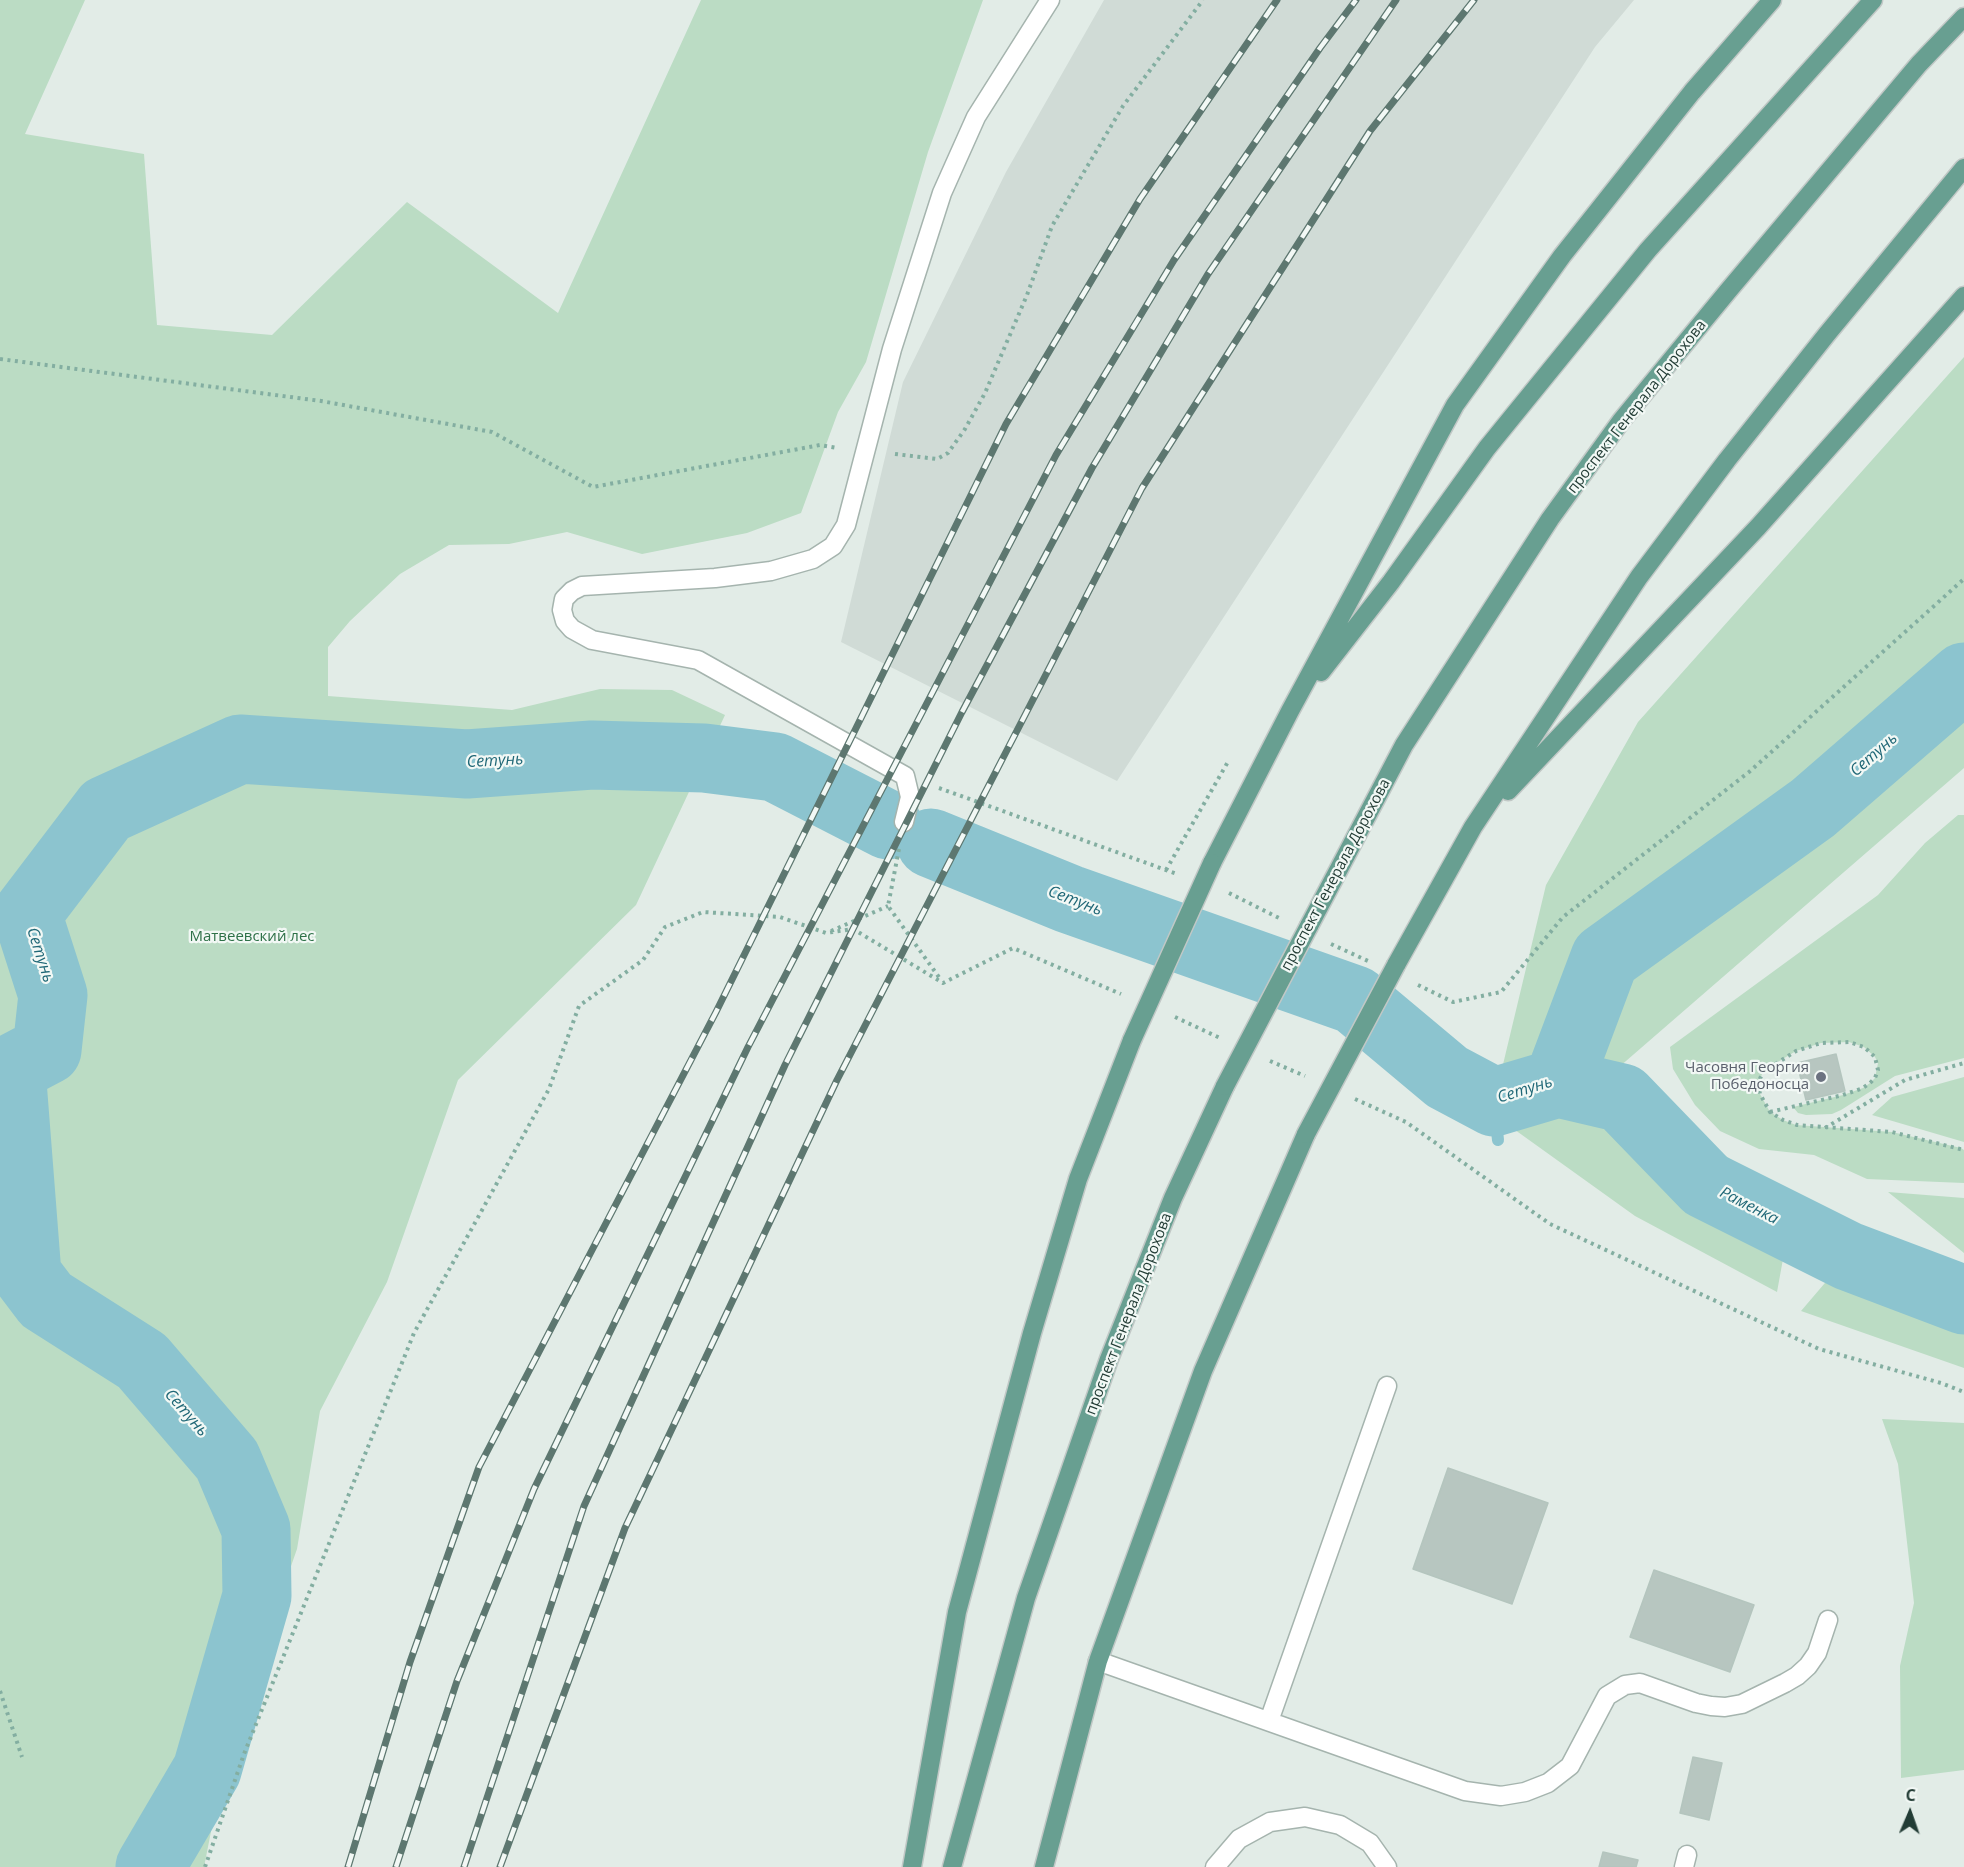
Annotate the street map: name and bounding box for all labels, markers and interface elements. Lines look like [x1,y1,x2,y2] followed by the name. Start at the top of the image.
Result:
[1564,317,1710,497] street label: проспект Генерала Дорохова
[1846,729,1902,781] water label: Сетунь
[466,750,524,772] water label: Сетунь
[1278,776,1394,974] street label: проспект Генерала Дорохова
[1045,882,1105,920] water label: Сетунь
[22,925,58,985] water label: Сетунь
[189,928,315,946] park label: Матвеевский лес
[1685,1059,1809,1094] place label: Часовня Георгия Победоносца
[1814,1070,1828,1084] marker: Часовня Георгия Победоносца
[1495,1073,1555,1107] water label: Сетунь
[1716,1183,1782,1229] water label: Раменка
[1082,1210,1176,1418] street label: проспект Генерала Дорохова
[160,1385,212,1441] water label: Сетунь
[1880,1783,1940,1843] north arrow
[1905,1784,1916,1806] text: С

